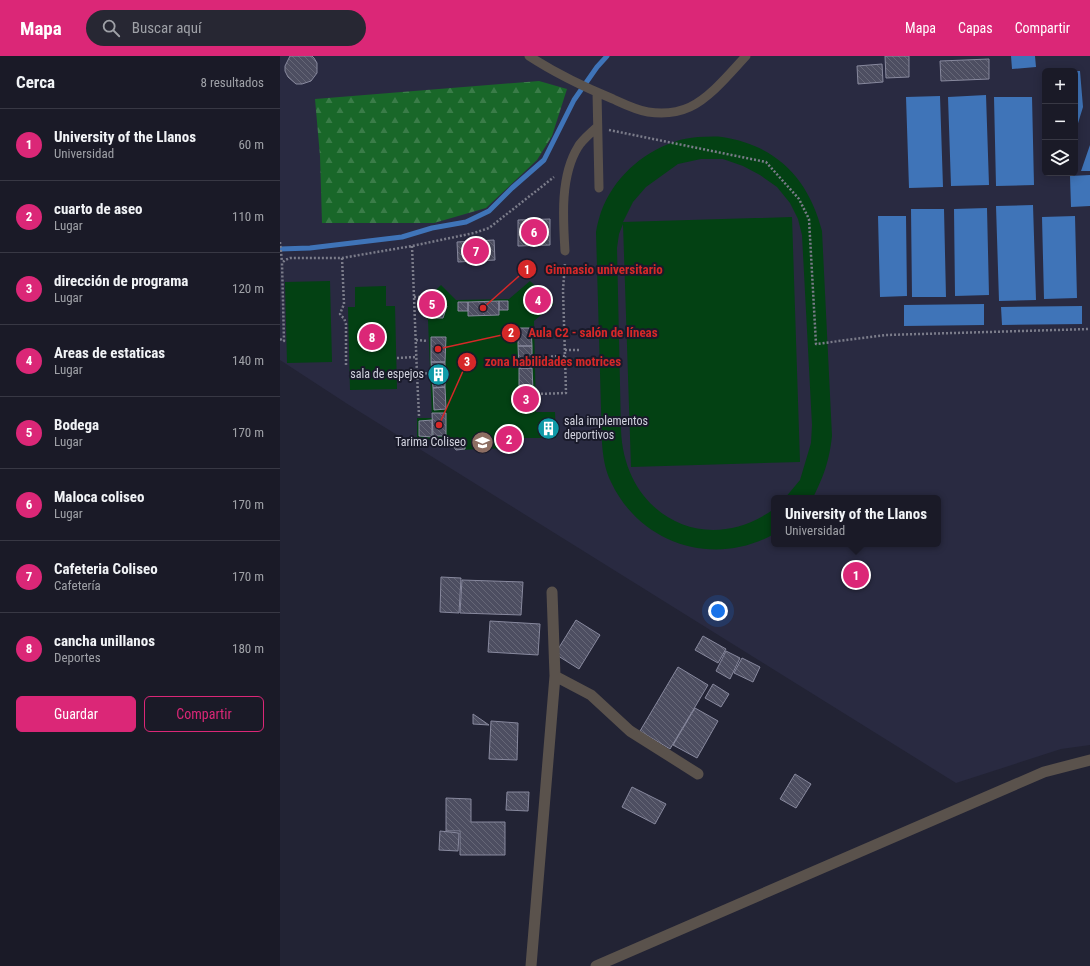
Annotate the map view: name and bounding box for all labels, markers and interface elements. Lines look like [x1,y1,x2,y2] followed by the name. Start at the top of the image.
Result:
[86,10,366,46] search box
[20,17,62,40] text: Mapa
[100,17,122,39] icon: search
[132,19,202,37] text: Buscar aquí
[905,20,936,36] text: Mapa
[958,20,993,36] text: Capas
[1015,20,1070,36] text: Compartir
[1042,68,1078,176] map controls
[1042,68,1078,104] button: +
[16,72,55,92] text: Cerca
[200,75,264,90] text: 8 resultados
[1042,104,1078,140] button: −
[54,128,196,146] text: University of the Llanos
[26,137,32,152] text: 1
[238,137,264,152] text: 60 m
[1042,140,1078,176] button: layers
[54,146,114,161] text: Universidad
[54,200,143,218] text: cuarto de aseo
[26,209,32,224] text: 2
[232,209,264,224] text: 110 m
[521,217,547,247] pin: 6
[54,218,83,233] text: Lugar
[463,236,489,266] pin: 7
[517,257,671,282] callout: Gimnasio universitario
[545,262,663,277] text: Gimnasio universitario
[524,263,530,277] text: 1
[54,272,188,290] text: dirección de programa
[26,281,32,296] text: 3
[232,281,264,296] text: 120 m
[525,285,551,315] pin: 4
[419,289,445,319] pin: 5
[54,290,83,305] text: Lugar
[501,320,666,345] callout: Aula C2 - salón de líneas
[359,322,385,352] pin: 8
[528,325,658,340] text: Aula C2 - salón de líneas
[508,326,514,340] text: 2
[54,344,165,362] text: Areas de estaticas
[457,349,629,374] callout: zona habilidades motrices
[26,353,32,368] text: 4
[232,353,264,368] text: 140 m
[485,354,621,369] text: zona habilidades motrices
[464,355,470,369] text: 3
[426,361,452,387] building icon: sala de espejos
[54,362,83,377] text: Lugar
[350,367,424,381] place label: sala de espejos
[513,384,539,414] pin: 3
[564,414,648,442] place label: sala implementos deportivos
[536,415,562,441] building icon: sala implementos deportivos
[54,416,99,434] text: Bodega
[496,424,522,454] pin: 2
[26,425,32,440] text: 5
[232,425,264,440] text: 170 m
[469,429,495,455] school or university icon: Tarima Coliseo
[54,434,83,449] text: Lugar
[395,435,466,449] place label: Tarima Coliseo
[54,488,144,506] text: Maloca coliseo
[771,495,941,547] popup
[26,497,32,512] text: 6
[232,497,264,512] text: 170 m
[785,505,927,523] text: University of the Llanos
[54,506,83,521] text: Lugar
[785,523,845,538] text: Universidad
[54,560,158,578] text: Cafeteria Coliseo
[843,560,869,590] pin: 1
[26,569,32,584] text: 7
[232,569,264,584] text: 170 m
[54,578,101,593] text: Cafetería
[708,601,728,621] your location
[54,632,155,650] text: cancha unillanos
[26,641,32,656] text: 8
[232,641,264,656] text: 180 m
[54,650,101,665] text: Deportes
[16,696,136,732] button: Guardar
[144,696,264,732] button: Compartir

